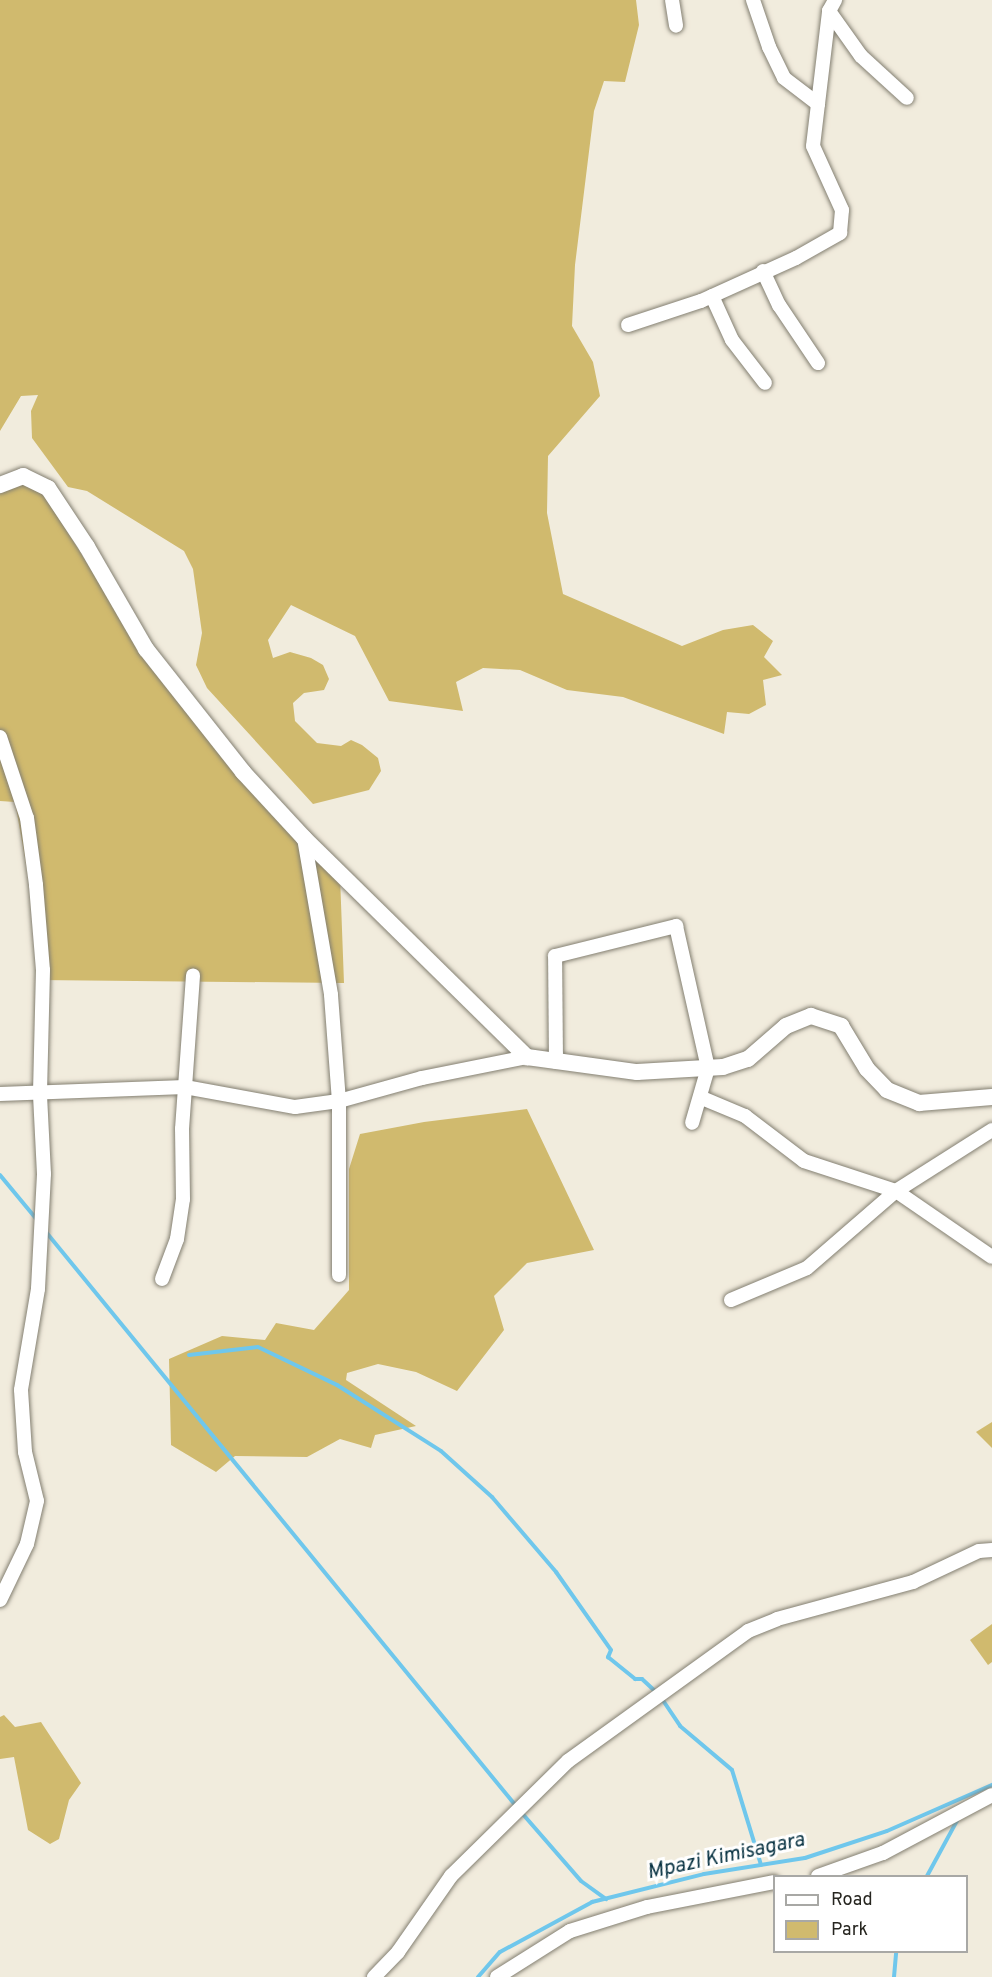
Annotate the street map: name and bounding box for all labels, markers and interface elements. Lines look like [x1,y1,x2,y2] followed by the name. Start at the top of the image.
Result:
[645,1828,807,1886] water label: Mpazi Kimisagara
[773,1875,968,1953] legend
[831,1889,873,1912] text: Road
[831,1919,868,1942] text: Park

